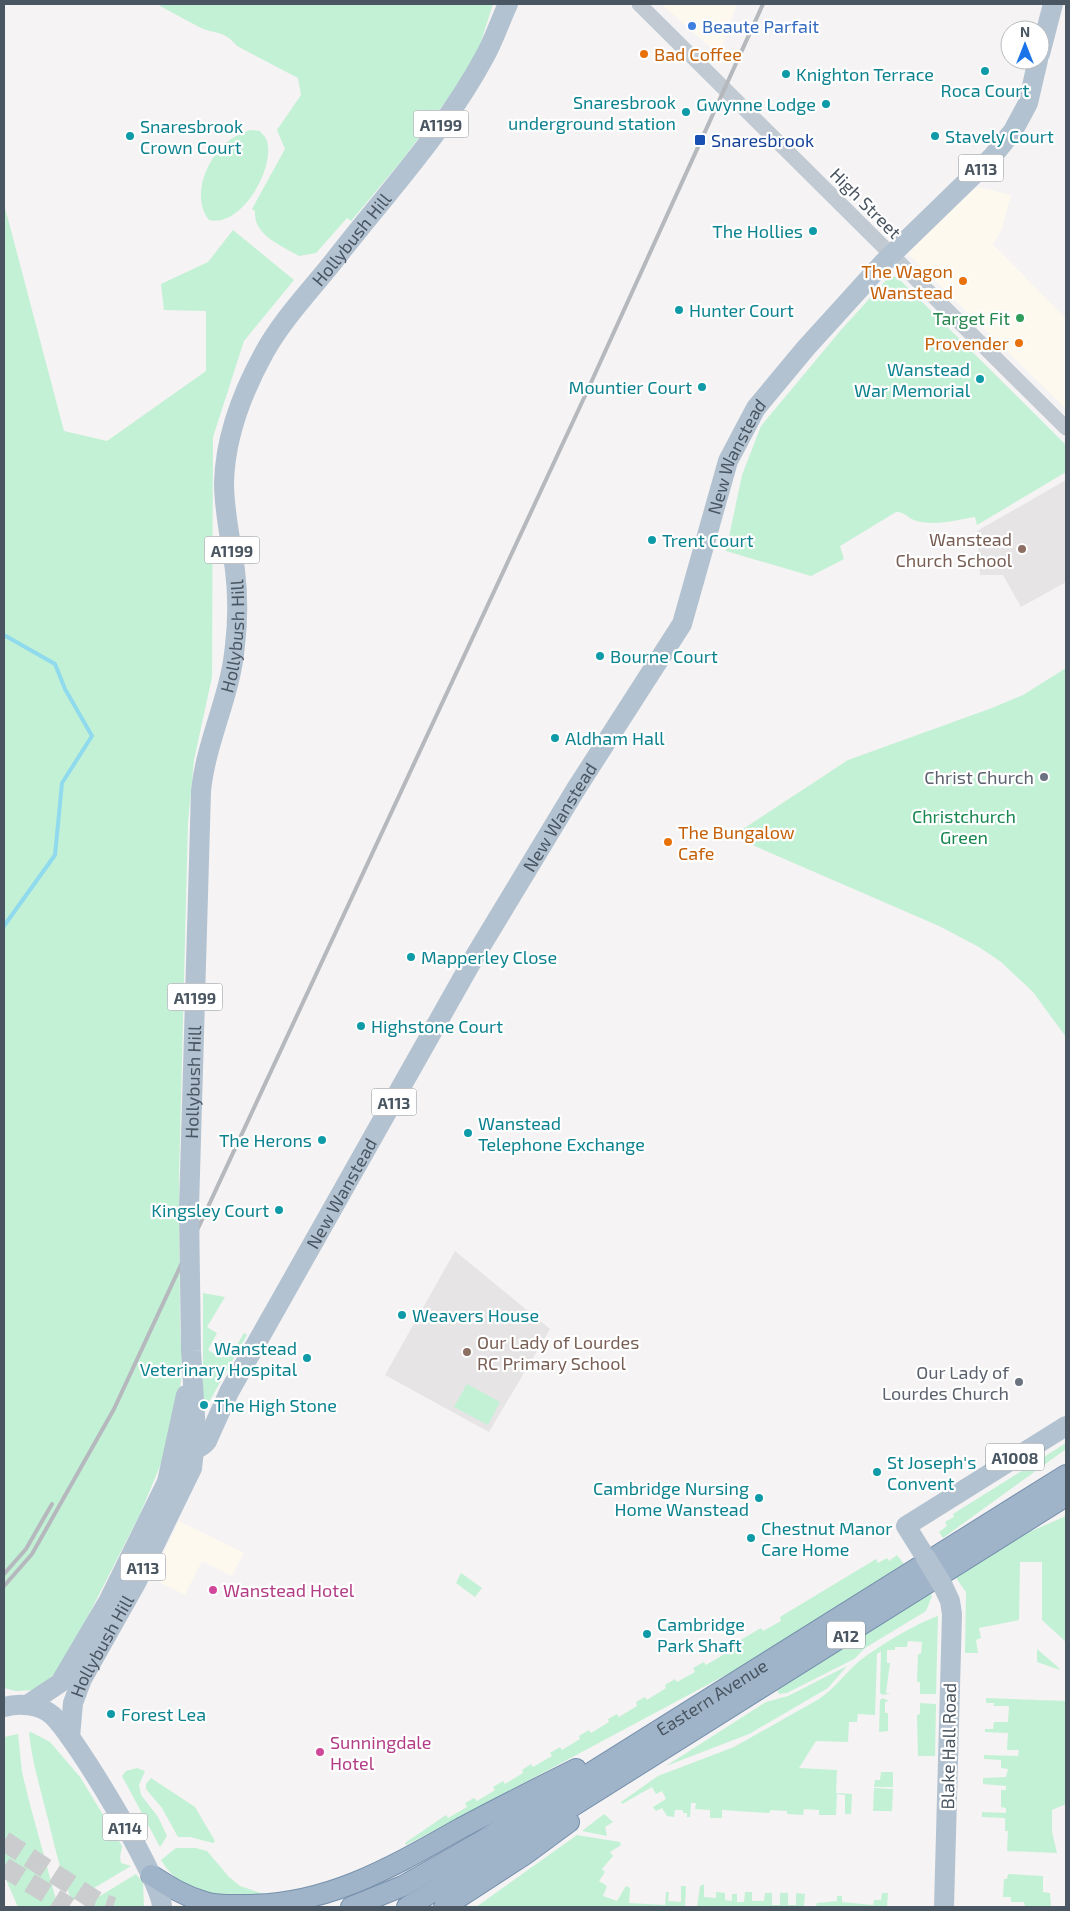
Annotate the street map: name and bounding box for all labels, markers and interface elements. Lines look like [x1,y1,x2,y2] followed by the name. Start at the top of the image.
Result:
[702,15,819,37] place label: Beaute Parfait
[686,20,698,32] marker: Beaute Parfait
[1000,20,1050,70] north arrow
[1020,23,1030,40] text: N
[654,43,742,65] place label: Bad Coffee
[638,48,650,60] marker: Bad Coffee
[796,63,934,85] place label: Knighton Terrace
[979,65,991,77] marker: Roca Court
[780,68,792,80] marker: Knighton Terrace
[941,79,1030,101] place label: Roca Court
[508,91,676,134] place label: Snaresbrook underground station
[696,93,816,115] place label: Gwynne Lodge
[820,98,832,110] marker: Gwynne Lodge
[680,106,692,118] marker: Snaresbrook underground station
[414,110,468,138] road number: A1199
[140,115,243,158] place label: Snaresbrook Crown Court
[945,125,1054,147] place label: Stavely Court
[711,129,814,151] place label: Snaresbrook
[124,130,136,142] marker: Snaresbrook Crown Court
[929,130,941,142] marker: Stavely Court
[693,133,707,147] marker: Snaresbrook
[958,154,1004,182] road number: A113
[826,163,906,243] street label: High Street
[307,188,396,290] street label: Hollybush Hill
[712,220,803,242] place label: The Hollies
[807,225,819,237] marker: The Hollies
[861,260,953,303] place label: The Wagon Wanstead
[957,275,969,287] marker: The Wagon Wanstead
[689,299,794,321] place label: Hunter Court
[673,304,685,316] marker: Hunter Court
[933,307,1010,329] place label: Target Fit
[1014,312,1026,324] marker: Target Fit
[925,332,1009,354] place label: Provender
[1013,337,1025,349] marker: Provender
[854,358,971,401] place label: Wanstead War Memorial
[974,373,986,385] marker: Wanstead War Memorial
[569,376,692,398] place label: Mountier Court
[696,381,708,393] marker: Mountier Court
[703,394,770,517] street label: New Wanstead
[896,528,1013,571] place label: Wanstead Church School
[662,529,754,551] place label: Trent Court
[646,534,658,546] marker: Trent Court
[204,536,260,564] road number: A1199
[1016,543,1028,555] marker: Wanstead Church School
[215,578,248,695] street label: Hollybush Hill
[610,645,718,667] place label: Bourne Court
[594,650,606,662] marker: Bourne Court
[565,727,665,749] place label: Aldham Hall
[549,732,561,744] marker: Aldham Hall
[518,758,601,875] street label: New Wanstead
[924,766,1034,788] place label: Christ Church
[1038,771,1050,783] marker: Christ Church
[912,805,1016,848] park label: Christchurch Green
[678,821,795,864] place label: The Bungalow Cafe
[662,836,674,848] marker: The Bungalow Cafe
[421,946,557,968] place label: Mapperley Close
[405,951,417,963] marker: Mapperley Close
[168,984,222,1010] road number: A1199
[371,1015,503,1037] place label: Highstone Court
[355,1020,367,1032] marker: Highstone Court
[180,1024,205,1139] street label: Hollybush Hill
[372,1088,416,1116] road number: A113
[478,1112,645,1155] place label: Wanstead Telephone Exchange
[462,1127,474,1139] marker: Wanstead Telephone Exchange
[219,1129,312,1151] place label: The Herons
[301,1134,381,1253] street label: New Wanstead
[316,1134,328,1146] marker: The Herons
[151,1199,269,1221] place label: Kingsley Court
[273,1204,285,1216] marker: Kingsley Court
[412,1304,539,1326] place label: Weavers House
[396,1309,408,1321] marker: Weavers House
[477,1331,639,1374] place label: Our Lady of Lourdes RC Primary School
[140,1337,298,1380] place label: Wanstead Veterinary Hospital
[461,1346,473,1358] marker: Our Lady of Lourdes RC Primary School
[301,1352,313,1364] marker: Wanstead Veterinary Hospital
[882,1361,1010,1404] place label: Our Lady of Lourdes Church
[1013,1376,1025,1388] marker: Our Lady of Lourdes Church
[214,1394,337,1416] place label: The High Stone
[198,1399,210,1411] marker: The High Stone
[986,1444,1044,1470] road number: A1008
[887,1451,976,1494] place label: St Joseph's Convent
[871,1466,883,1478] marker: St Joseph's Convent
[593,1477,749,1520] place label: Cambridge Nursing Home Wanstead
[753,1492,765,1504] marker: Cambridge Nursing Home Wanstead
[761,1517,893,1560] place label: Chestnut Manor Care Home
[745,1532,757,1544] marker: Chestnut Manor Care Home
[120,1554,166,1580] road number: A113
[223,1579,355,1601] place label: Wanstead Hotel
[207,1584,219,1596] marker: Wanstead Hotel
[65,1590,138,1700] street label: Hollybush Hill
[657,1613,745,1656] place label: Cambridge Park Shaft
[827,1622,865,1648] road number: A12
[641,1628,653,1640] marker: Cambridge Park Shaft
[652,1654,771,1740] street label: Eastern Avenue
[936,1683,960,1809] street label: Blake Hall Road
[121,1703,206,1725] place label: Forest Lea
[105,1708,117,1720] marker: Forest Lea
[330,1731,431,1774] place label: Sunningdale Hotel
[314,1746,326,1758] marker: Sunningdale Hotel
[102,1814,148,1840] road number: A114

